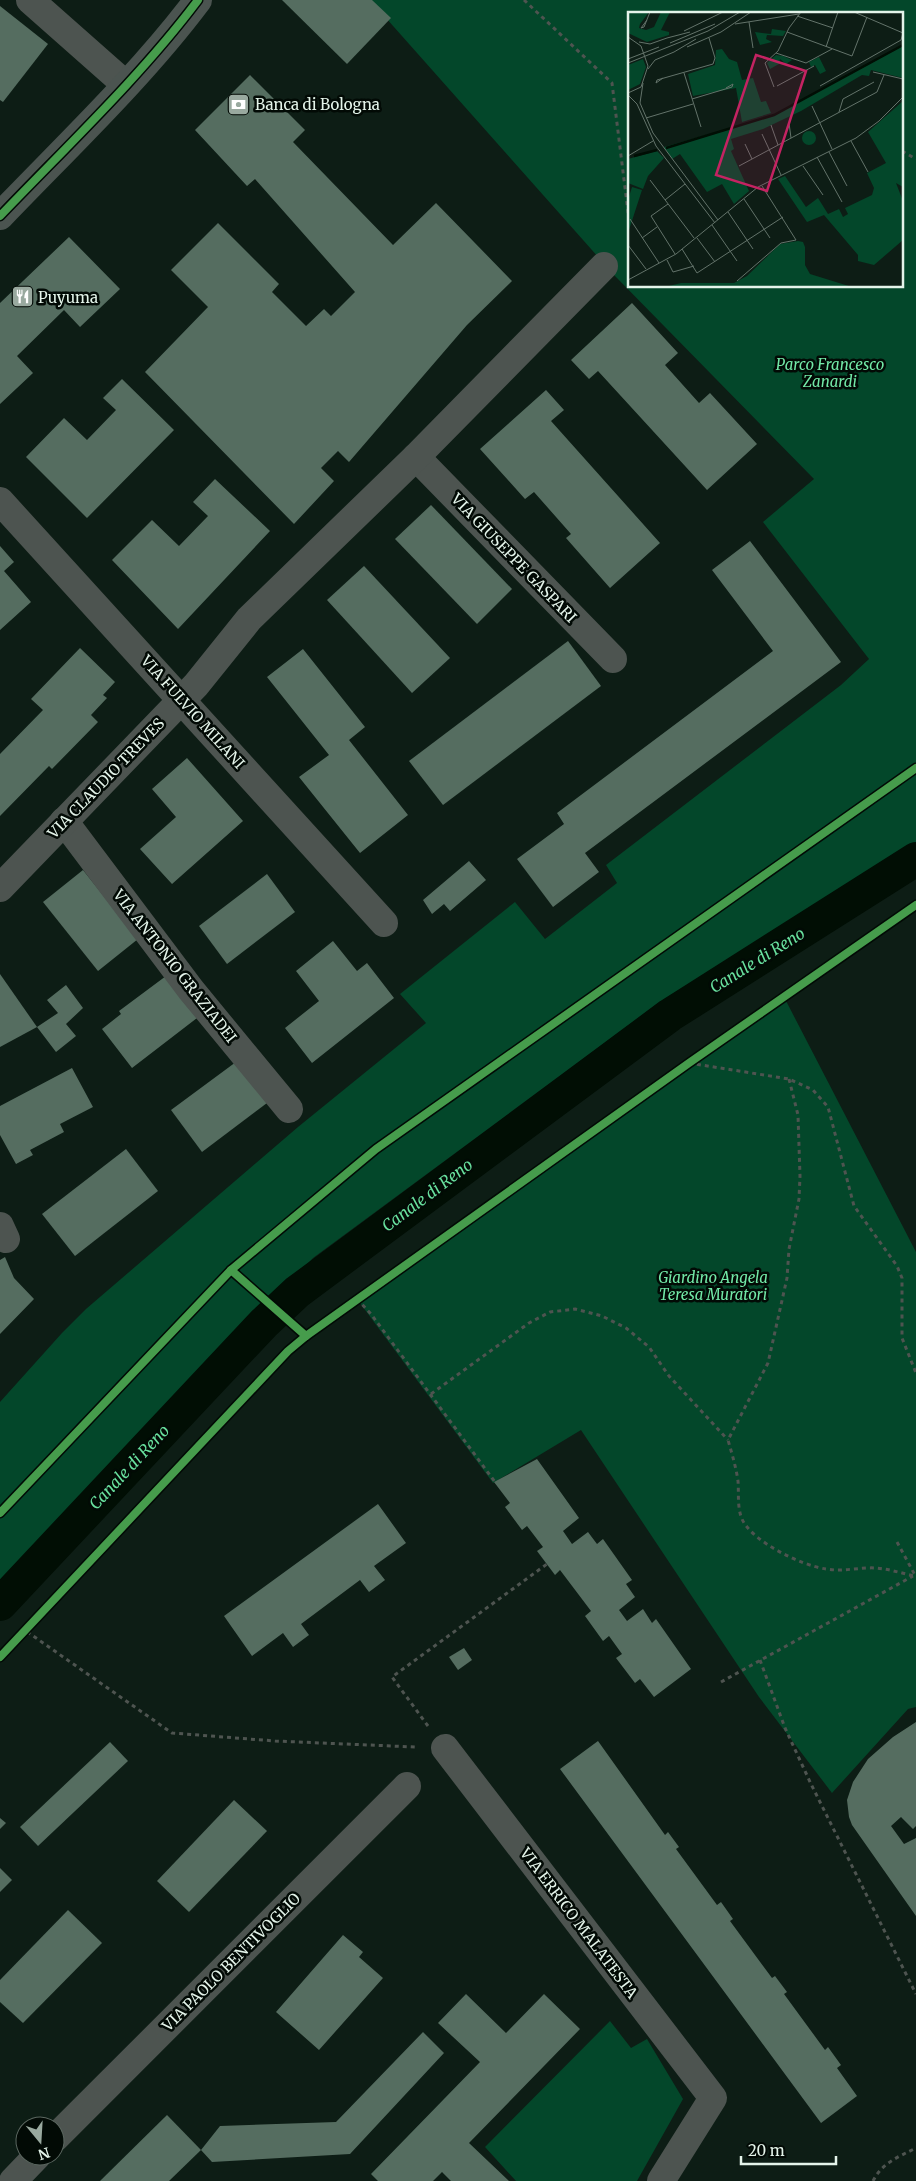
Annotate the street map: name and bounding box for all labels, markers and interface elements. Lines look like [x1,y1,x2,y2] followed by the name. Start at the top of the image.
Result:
[628,12,904,288] inset map
[227,92,251,116] bank icon: Banca di Bologna
[255,95,380,114] place label: Banca di Bologna
[10,285,34,309] restaurant icon: Puyuma
[38,288,98,307] place label: Puyuma
[776,355,884,391] park label: Parco Francesco Zanardi
[447,489,581,627] street label: VIA GIUSEPPE GASPARI
[136,651,249,773] street label: VIA FULVIO MILANI
[43,714,168,843] street label: VIA CLAUDIO TREVES
[109,885,241,1046] street label: VIA ANTONIO GRAZIADEI
[706,923,808,997] water label: Canale di Reno
[378,1154,476,1236] water label: Canale di Reno
[658,1268,768,1304] park label: Giardino Angela Teresa Muratori
[85,1420,173,1514] water label: Canale di Reno
[515,1843,642,2002] street label: VIA ERRICO MALATESTA
[157,1889,304,2036] street label: VIA PAOLO BENTIVOGLIO
[15,2116,65,2166] north arrow
[741,2134,836,2166] scale bar
[748,2141,785,2160] text: 20 m
[36,2143,52,2164] text: N

